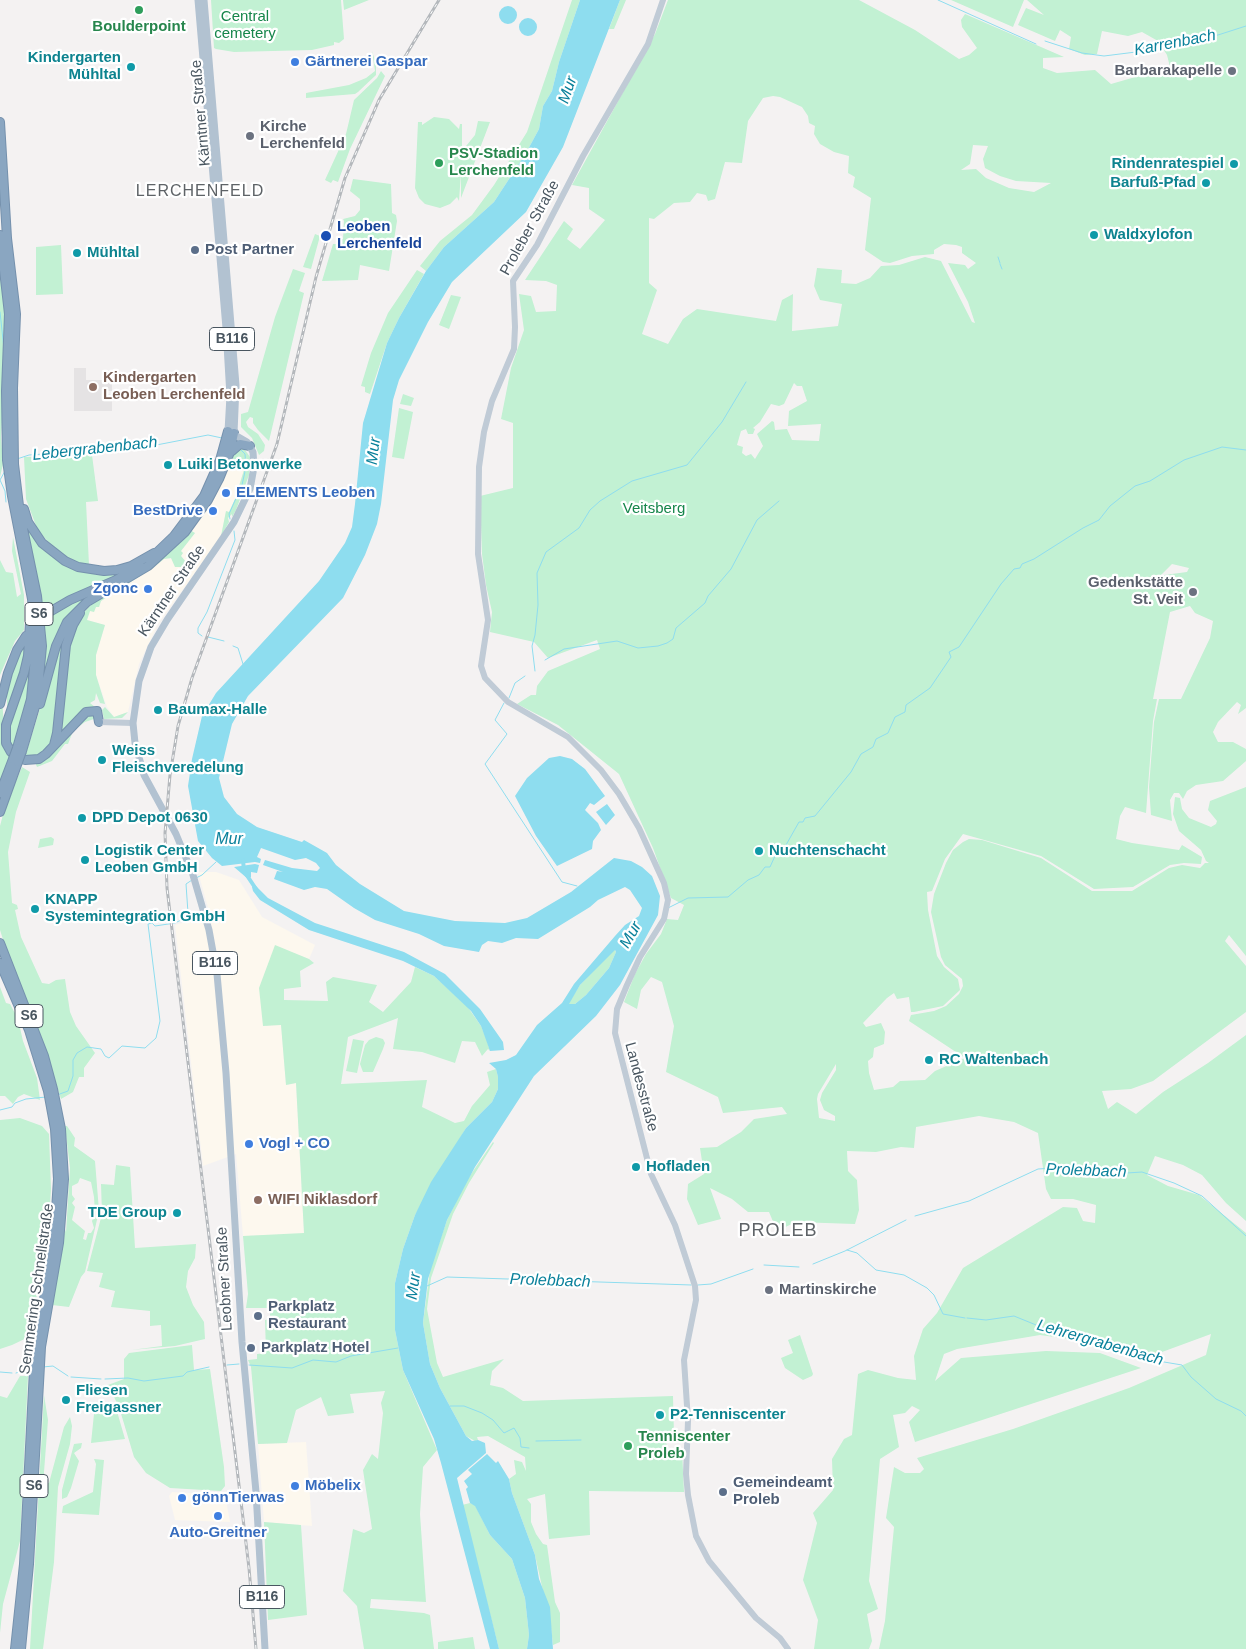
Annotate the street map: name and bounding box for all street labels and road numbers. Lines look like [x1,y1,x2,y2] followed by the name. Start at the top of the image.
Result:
[187,59,215,167] street label: Kärntner Straße
[496,177,564,279] street label: Proleber Straße
[210,328,254,350] road number: B116
[135,542,209,640] street label: Kärntner Straße
[25,602,53,626] road number: S6
[192,951,238,974] road number: B116
[15,1004,43,1028] road number: S6
[620,1040,662,1134] street label: Landesstraße
[16,1202,58,1376] street label: Semmering Schnellstraße
[213,1226,237,1332] street label: Leobner Straße
[20,1474,48,1498] road number: S6
[240,1585,284,1608] road number: B116

